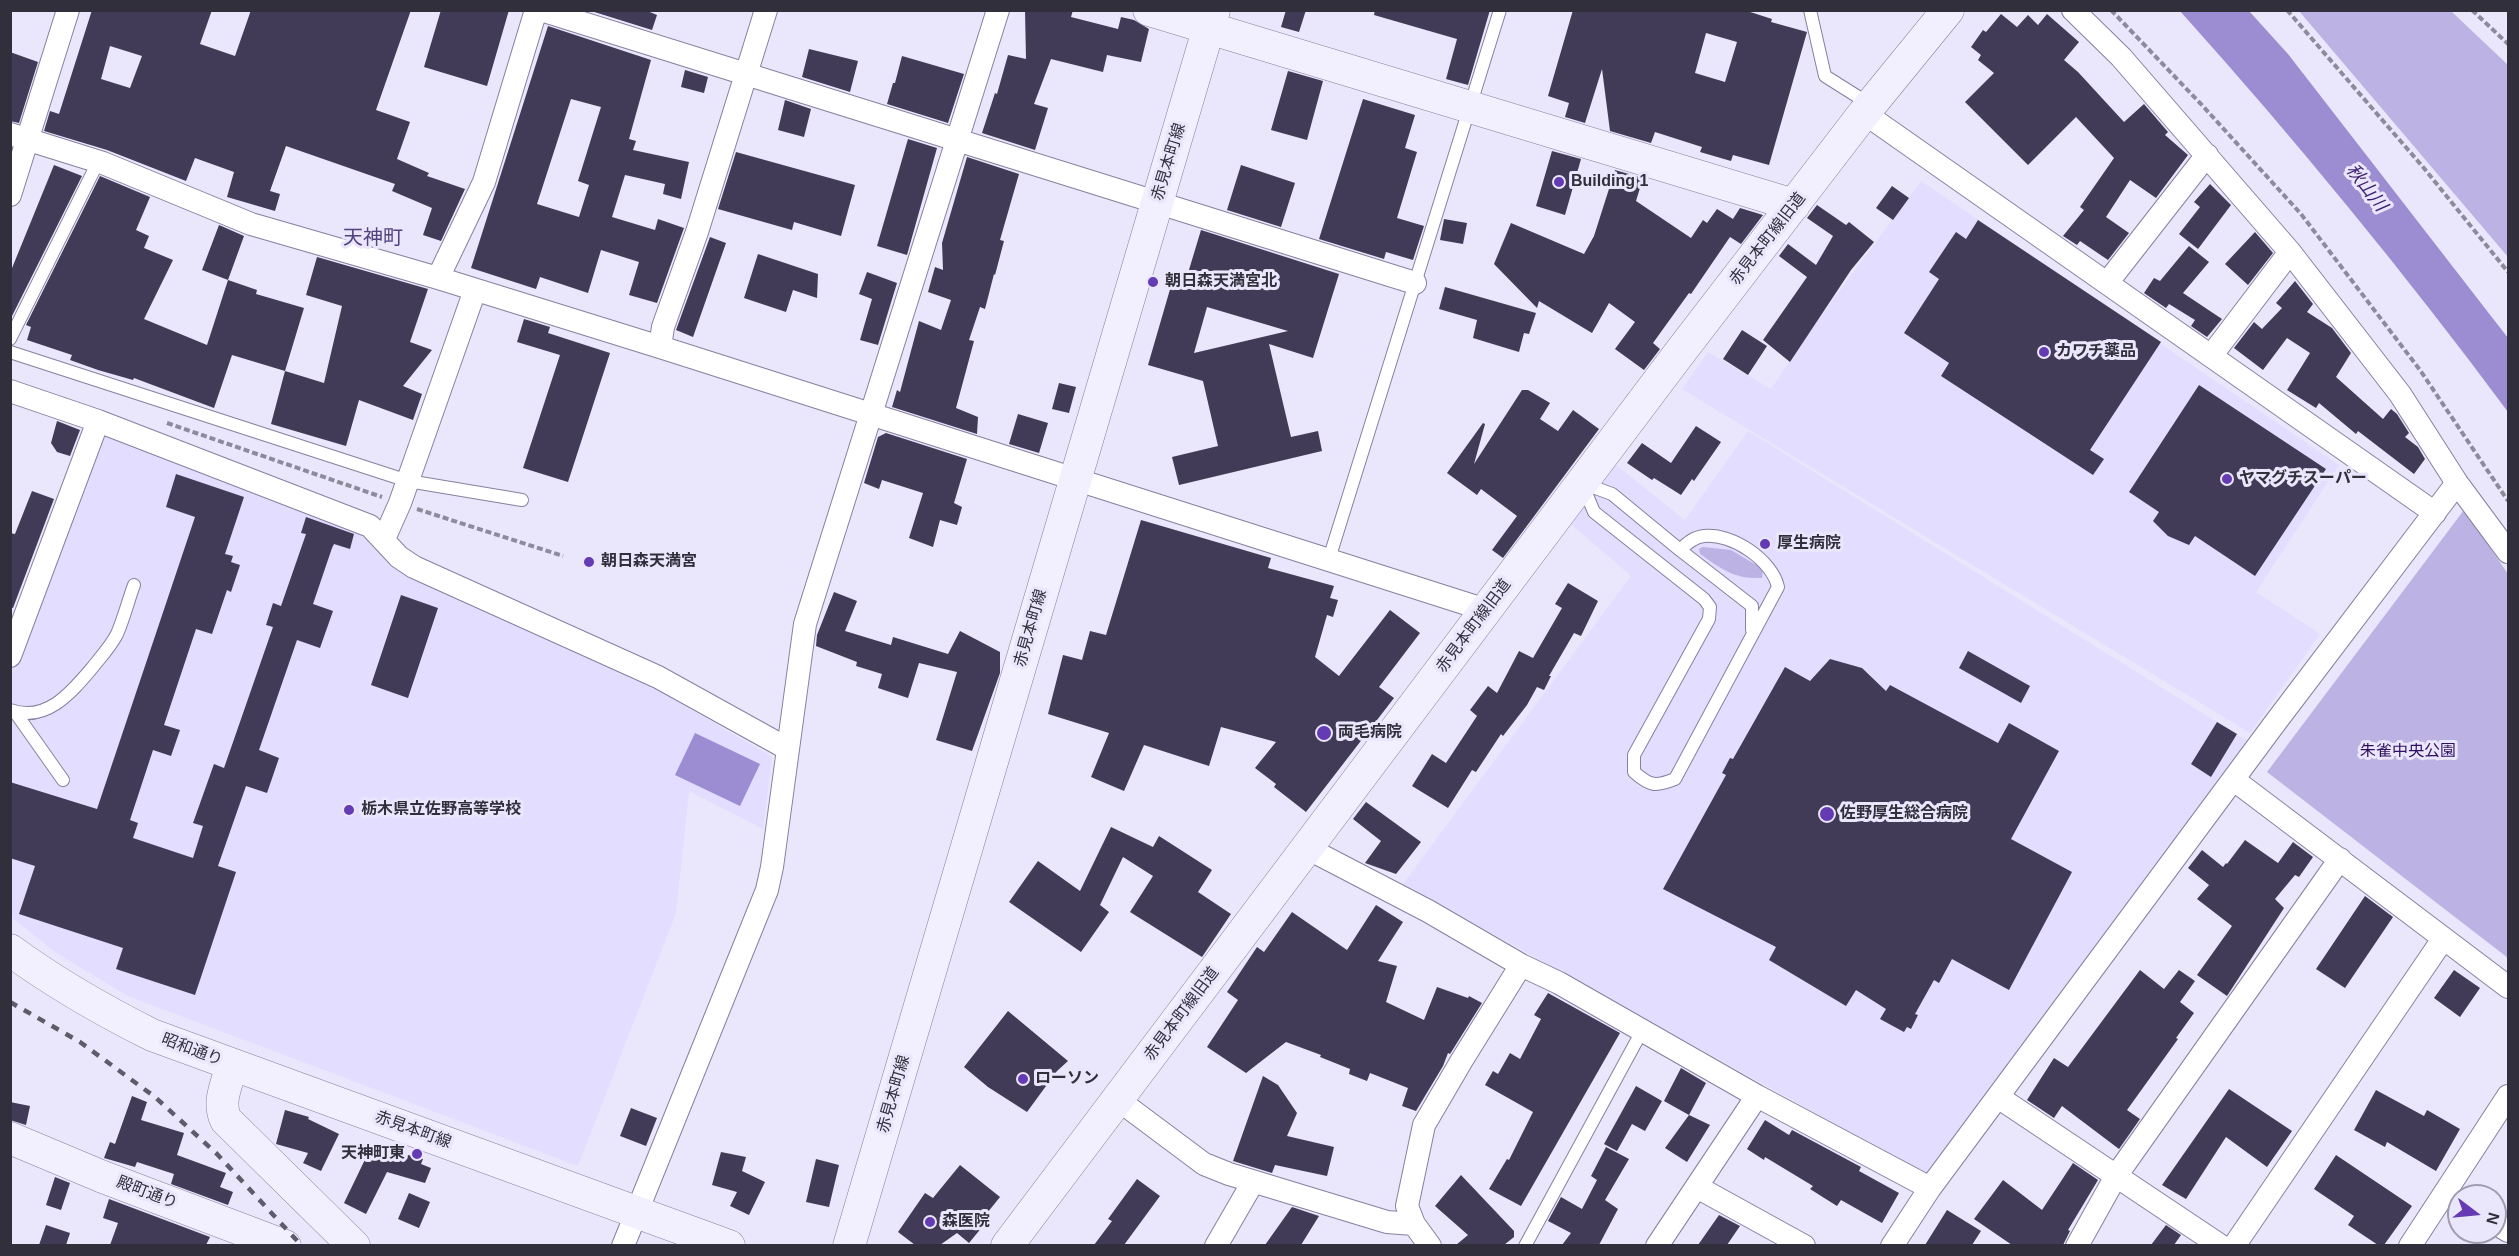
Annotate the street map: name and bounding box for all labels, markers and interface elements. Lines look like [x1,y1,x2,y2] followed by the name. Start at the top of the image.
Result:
[1148,121,1190,203] street label: 赤見本町線
[2341,160,2391,216] water label: 秋山川
[1571,172,1648,192] place label: Building 1
[1552,175,1566,189] marker: Building 1
[1726,189,1810,289] street label: 赤見本町線旧道
[343,226,403,250] district label: 天神町
[1165,272,1277,292] place label: 朝日森天満宮北
[1146,275,1160,289] marker: 朝日森天満宮北
[2056,342,2136,362] place label: カワチ薬品
[2037,345,2051,359] marker: カワチ薬品
[2239,469,2367,489] place label: ヤマグチスーパー
[2220,472,2234,486] marker: ヤマグチスーパー
[1777,534,1841,554] place label: 厚生病院
[1758,537,1772,551] marker: 厚生病院
[601,552,697,572] place label: 朝日森天満宮
[582,555,596,569] marker: 朝日森天満宮
[1433,575,1515,677] street label: 赤見本町線旧道
[1011,587,1051,669] street label: 赤見本町線
[1338,723,1402,743] place label: 両毛病院
[1315,724,1333,742] marker: 両毛病院
[2360,742,2456,762] park label: 朱雀中央公園
[361,800,521,820] place label: 栃木県立佐野高等学校
[342,803,356,817] marker: 栃木県立佐野高等学校
[1840,804,1968,824] place label: 佐野厚生総合病院
[1818,805,1836,823] marker: 佐野厚生総合病院
[1141,963,1223,1065] street label: 赤見本町線旧道
[159,1030,225,1070] street label: 昭和通り
[874,1053,914,1135] street label: 赤見本町線
[1035,1069,1099,1089] place label: ローソン
[1016,1072,1030,1086] marker: ローソン
[372,1107,454,1153] street label: 赤見本町線
[341,1144,405,1164] place label: 天神町東
[410,1147,424,1161] marker: 天神町東
[114,1173,180,1213] street label: 殿町通り
[2447,1184,2507,1244] north arrow
[2483,1211,2503,1226] text: N
[942,1212,990,1232] place label: 森医院
[923,1215,937,1229] marker: 森医院

